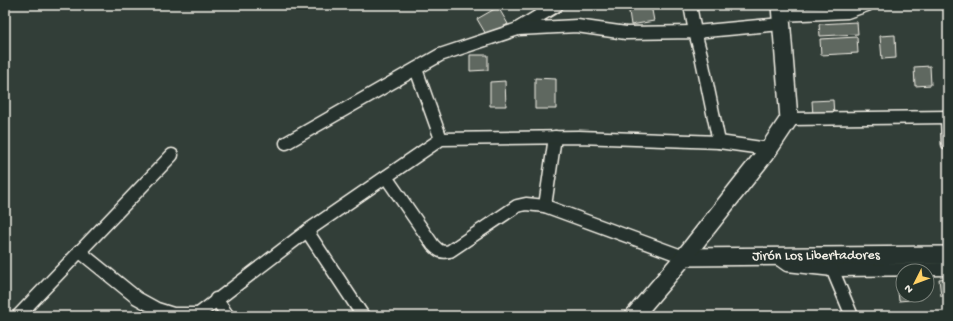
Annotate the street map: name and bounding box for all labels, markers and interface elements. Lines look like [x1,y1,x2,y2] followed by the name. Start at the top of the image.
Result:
[752,247,881,265] street label: Jirón Los Libertadores
[895,263,935,303] north arrow
[902,282,916,295] text: N

